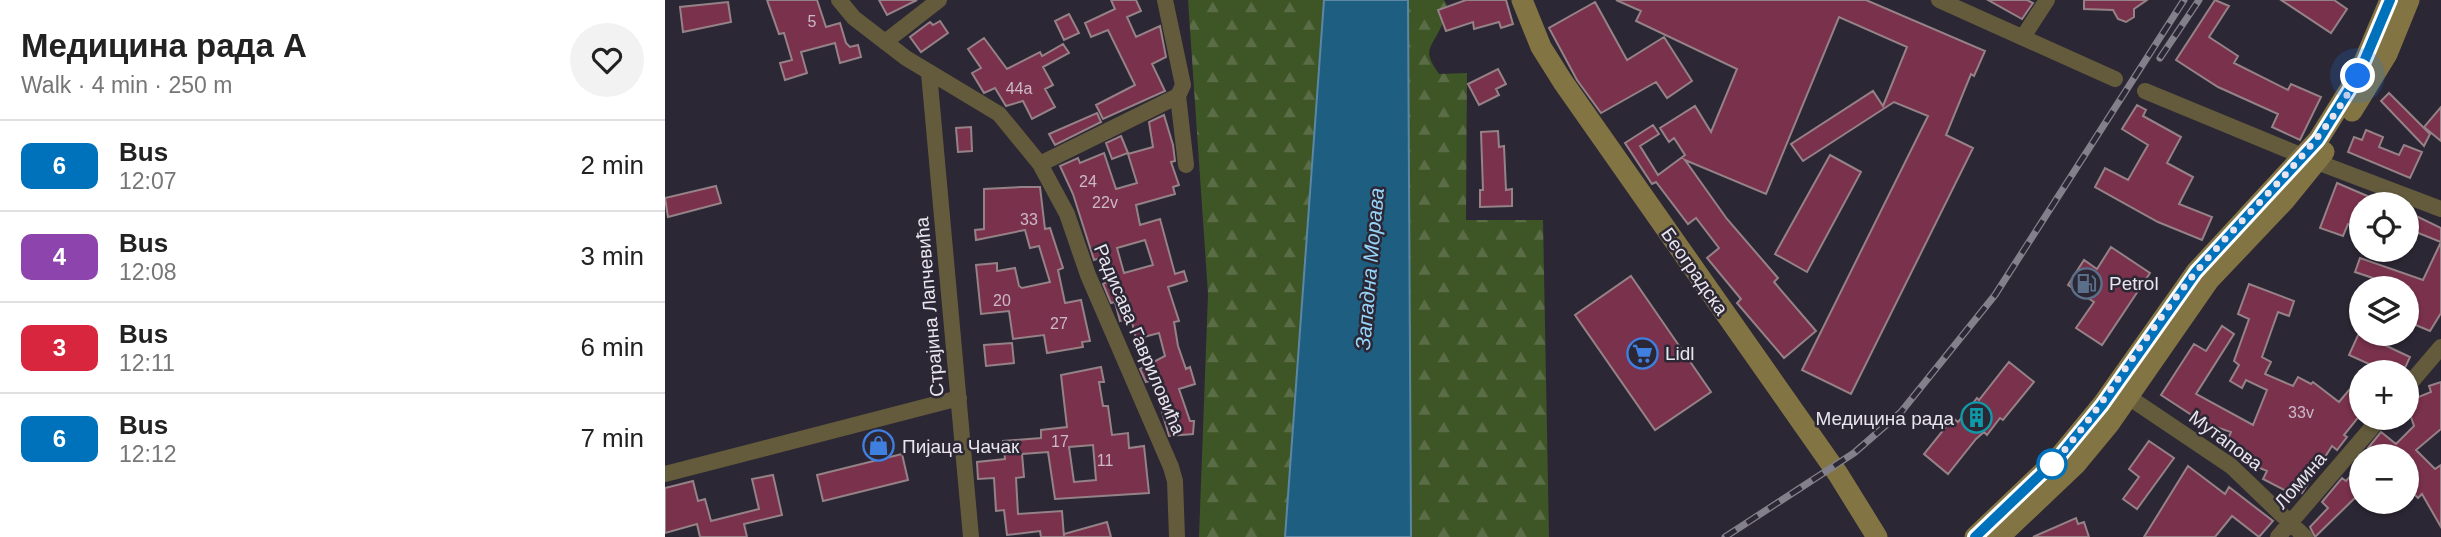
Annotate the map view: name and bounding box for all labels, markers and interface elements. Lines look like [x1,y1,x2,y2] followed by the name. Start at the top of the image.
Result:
[808,13,817,30] house number: 5
[570,23,644,97] button: heart
[21,27,307,64] text: Медицина рада А
[2340,58,2375,93] your location
[21,72,232,98] text: Walk · 4 min · 250 m
[1006,80,1032,97] house number: 44a
[119,137,168,167] text: Bus
[580,150,644,180] text: 2 min
[53,152,66,179] text: 6
[119,168,177,194] text: 12:07
[1079,173,1097,190] house number: 24
[1351,187,1388,351] water label: Западна Морава
[2349,192,2419,514] map controls
[2349,192,2419,262] button: locate
[1092,194,1118,211] house number: 22v
[1020,211,1038,228] house number: 33
[911,216,948,398] street label: Страјина Лапчевића
[1657,224,1733,319] street label: Београдска
[119,228,168,258] text: Bus
[580,241,644,271] text: 3 min
[1090,241,1189,438] street label: Радисава Гавриловића
[53,243,66,270] text: 4
[119,259,177,285] text: 12:08
[2069,266,2103,300] fuel station icon: Petrol
[2109,273,2159,294] place label: Petrol
[2349,276,2419,346] button: layers
[993,292,1011,309] house number: 20
[1050,315,1068,332] house number: 27
[119,319,168,349] text: Bus
[580,332,644,362] text: 6 min
[53,334,66,361] text: 3
[1625,336,1659,370] supermarket icon: Lidl
[1665,343,1695,364] place label: Lidl
[119,350,175,376] text: 12:11
[2349,360,2419,430] button: +
[1960,401,1994,435] building icon: Медицина рада
[2288,404,2314,421] house number: 33v
[2185,406,2267,475] street label: Мутапова
[1815,408,1954,429] place label: Медицина рада
[119,410,168,440] text: Bus
[580,423,644,453] text: 7 min
[53,425,66,452] text: 6
[862,429,896,463] shop icon: Пијаца Чачак
[1051,433,1069,450] house number: 17
[902,436,1020,457] place label: Пијаца Чачак
[119,441,177,467] text: 12:12
[2349,444,2419,514] button: −
[2270,448,2331,513] street label: Ломина
[2037,449,2067,479] unlabelled marker
[1097,452,1113,469] house number: 11

